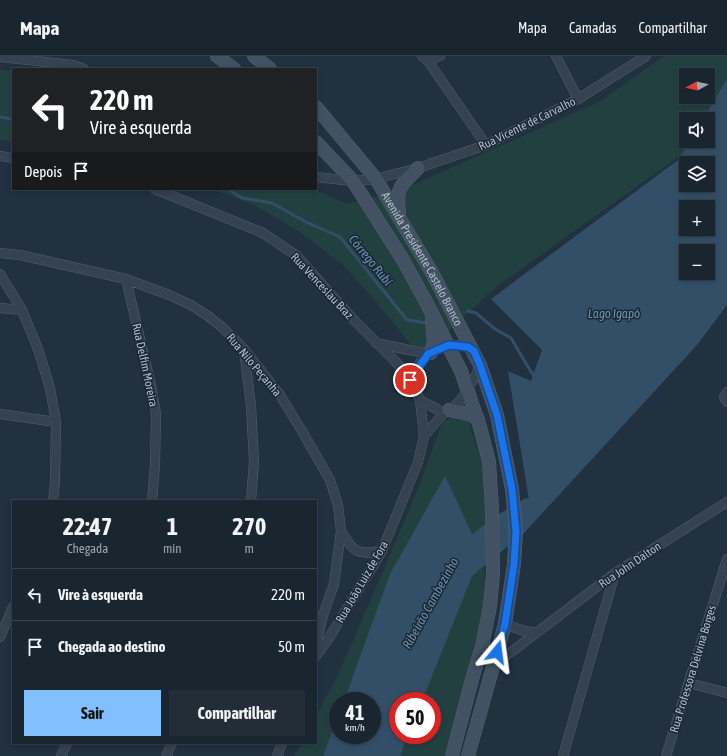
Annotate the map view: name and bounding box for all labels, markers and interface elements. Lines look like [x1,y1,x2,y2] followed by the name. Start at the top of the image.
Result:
[20,17,59,39] text: Mapa
[518,20,547,36] text: Mapa
[569,20,617,36] text: Camadas
[639,20,707,36] text: Compartilhar
[679,68,715,104] north arrow
[679,68,715,280] map controls
[24,84,76,136] icon: left
[90,84,153,116] text: 220 m
[476,94,578,154] street label: Rua Vicente de Carvalho
[679,112,715,148] button: sound
[90,117,192,138] text: Vire à esquerda
[679,156,715,192] button: layers
[70,160,92,182] icon: arrive
[24,163,62,180] text: Depois
[378,189,466,329] street label: Avenida Presidente Castelo Branco
[679,200,715,236] button: +
[346,232,396,289] water label: Córrego Rubi
[679,244,715,280] button: −
[288,250,357,322] street label: Rua Venceslau Braz
[588,306,640,321] water label: Lago Igapó
[129,322,161,408] street label: Rua Delfim Moreira
[224,331,284,399] street label: Rua Nilo Peçanha
[393,363,427,397] pin
[399,369,421,391] icon: arrive
[63,513,112,540] text: 22:47
[167,513,178,540] text: 1
[232,513,266,540] text: 270
[333,538,391,626] street label: Rua João Luiz de Fora
[596,539,664,591] street label: Rua John Dalton
[67,541,108,556] text: Chegada
[163,541,182,556] text: min
[245,541,254,556] text: m
[399,555,462,651] water label: Ribeirão Cambezinho
[24,584,46,606] icon: left
[58,586,143,603] text: Vire à esquerda
[271,586,305,603] text: 220 m
[667,604,719,734] street label: Rua Professora Delvina Borges
[476,631,518,673] position arrow
[24,636,46,658] icon: arrive
[58,638,166,655] text: Chegada ao destino
[278,638,305,655] text: 50 m
[24,690,161,736] button: Sair
[169,690,305,736] button: Compartilhar
[389,692,441,744] speed limit sign: 50
[346,701,364,724] text: 41
[345,722,365,733] text: km/h

